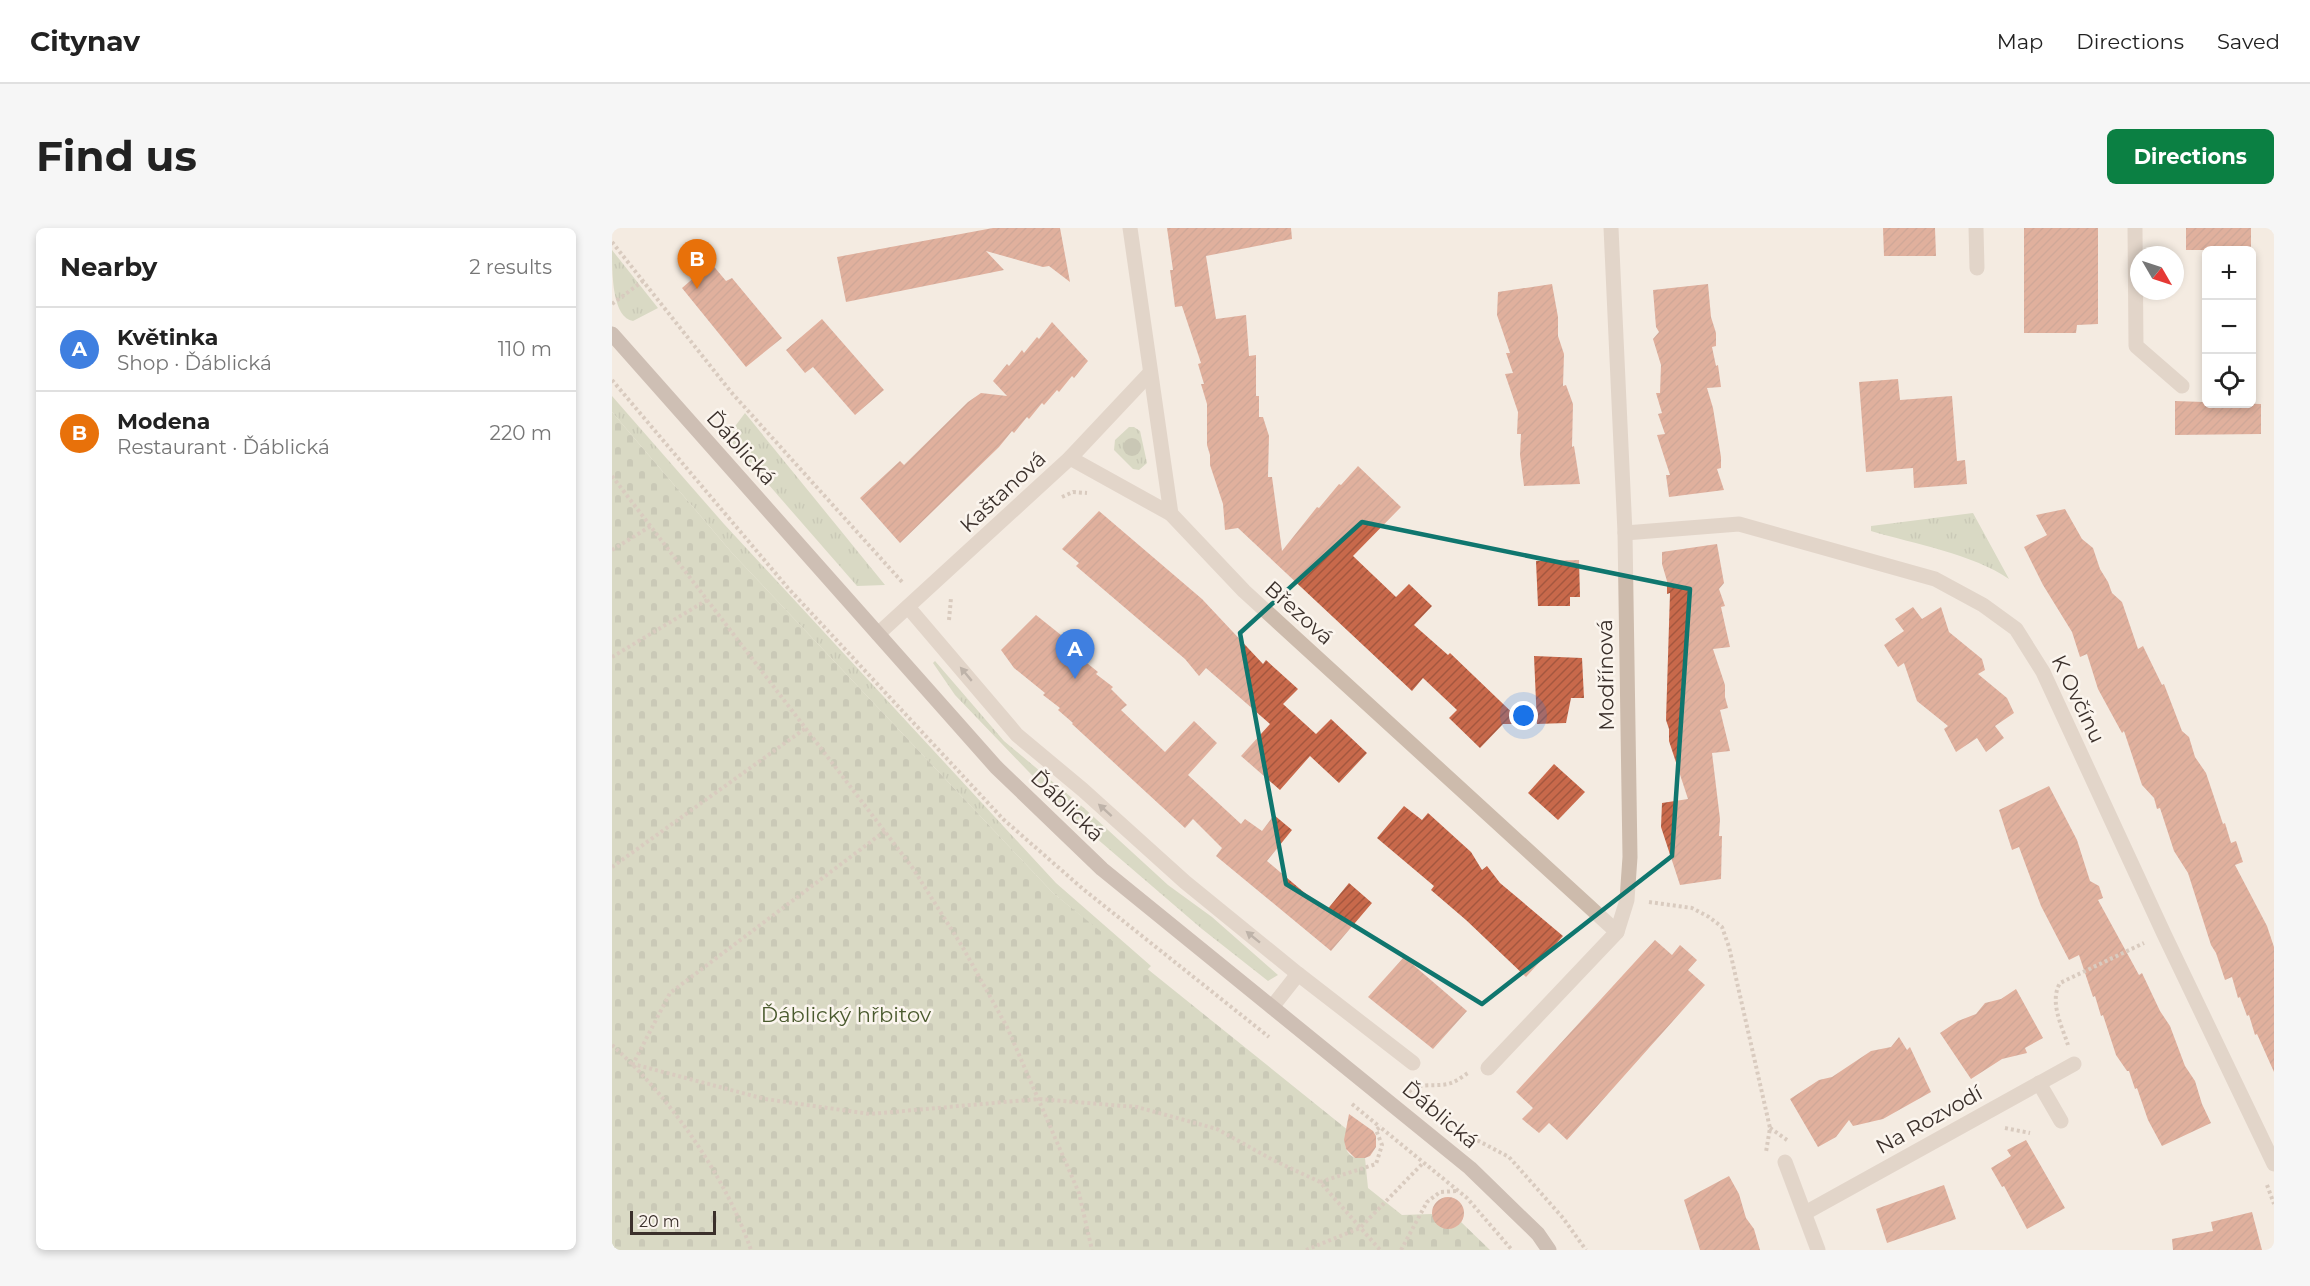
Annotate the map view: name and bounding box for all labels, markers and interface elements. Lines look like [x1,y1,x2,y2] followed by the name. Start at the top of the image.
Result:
[30,24,140,58] text: Citynav
[1997,29,2043,54] text: Map
[2076,29,2184,54] text: Directions
[2217,29,2280,54] text: Saved
[2107,129,2274,184] button: Directions
[36,130,197,182] text: Find us
[678,239,716,289] pin: B
[2130,246,2184,300] north arrow
[2202,246,2256,408] map controls
[2202,246,2256,300] button: +
[60,251,157,283] text: Nearby
[469,255,552,279] text: 2 results
[2202,300,2256,354] button: −
[117,324,218,351] text: Květinka
[72,337,87,361] text: A
[498,337,552,361] text: 110 m
[117,351,272,375] text: Shop · Ďáblická
[2202,354,2256,408] button: locate
[701,405,781,490] street label: Ďáblická
[117,408,210,435] text: Modena
[72,421,87,445] text: B
[490,421,552,445] text: 220 m
[117,435,330,459] text: Restaurant · Ďáblická
[955,446,1051,538] street label: Kaštanová
[1260,575,1339,650] street label: Březová
[1592,619,1619,731] street label: Modřínová
[1056,630,1094,679] pin: A
[2046,651,2110,747] street label: K Ovčínu
[960,667,973,682] one-way arrow
[1509,701,1538,730] your location
[1026,765,1109,846] street label: Ďáblická
[1098,804,1113,817] one-way arrow
[1246,931,1261,944] one-way arrow
[761,1002,932,1027] park label: Ďáblický hřbitov
[1397,1076,1483,1154] street label: Ďáblická
[1871,1079,1987,1159] street label: Na Rozvodí
[630,1208,716,1236] scale bar
[639,1212,680,1231] text: 20 m

